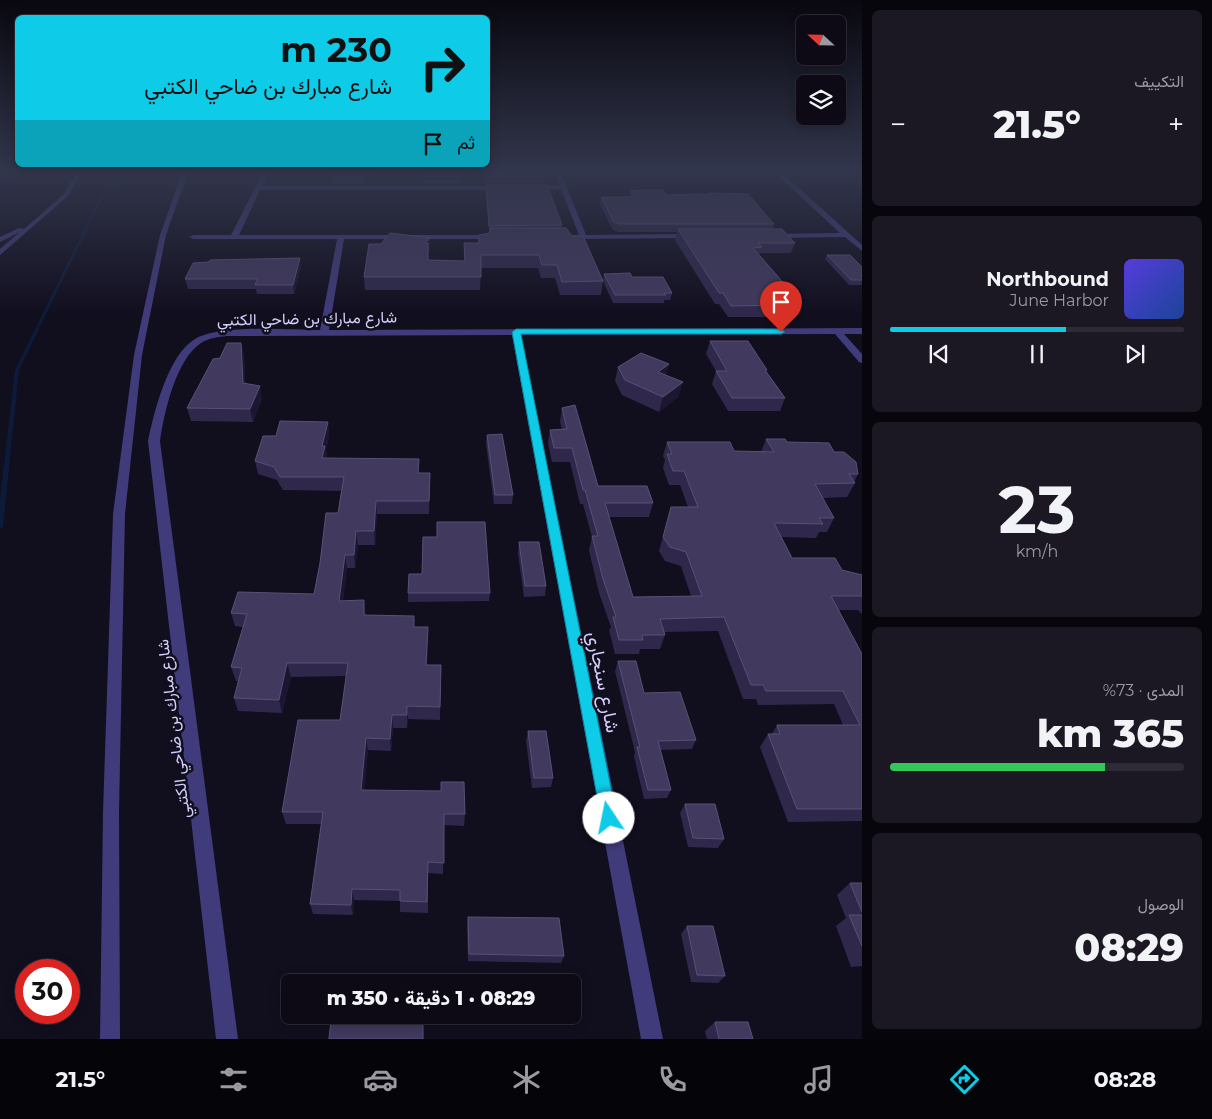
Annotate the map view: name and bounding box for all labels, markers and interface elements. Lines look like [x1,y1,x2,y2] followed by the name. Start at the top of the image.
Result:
[796,15,846,65] north arrow
[796,15,846,125] map controls
[280,28,392,71] text: 230 m
[410,35,475,100] icon: right
[1134,72,1184,91] text: التكييف
[144,73,392,100] text: شارع مبارك بن ضاحي الكتبي
[796,75,846,125] button: layers
[993,101,1081,148] text: 21.5°
[890,107,906,141] text: −
[1168,107,1184,141] text: +
[419,130,447,158] icon: arrive
[457,131,475,154] text: ثم
[986,268,1109,291] text: Northbound
[760,281,802,332] pin
[767,288,795,316] icon: arrive
[1010,291,1109,310] text: June Harbor
[217,307,397,334] street label: شارع مبارك بن ضاحي الكتبي
[925,340,953,368] icon: previous
[1023,340,1051,368] icon: pause
[1121,340,1149,368] icon: next
[999,470,1075,549] text: 23
[1016,542,1058,561] text: km/h
[579,630,625,735] street label: شارع سنجاري
[153,638,198,820] street label: شارع مبارك بن ضاحي الكتبي
[1103,681,1184,700] text: المدى · 73%
[1037,710,1184,757] text: 365 km
[582,791,634,843] position arrow
[1138,895,1184,914] text: الوصول
[1074,924,1184,971] text: 08:29
[15,959,80,1024] speed limit sign: 30
[327,987,535,1010] text: 08:29 · 1 دقيقة · 350 m
[216,1062,251,1097] icon: filters
[363,1062,398,1097] icon: car
[509,1062,544,1097] icon: climate
[655,1062,690,1097] icon: phone
[801,1062,836,1097] icon: music
[947,1062,982,1097] icon: directions
[56,1066,105,1093] text: 21.5°
[1094,1066,1156,1093] text: 08:28

